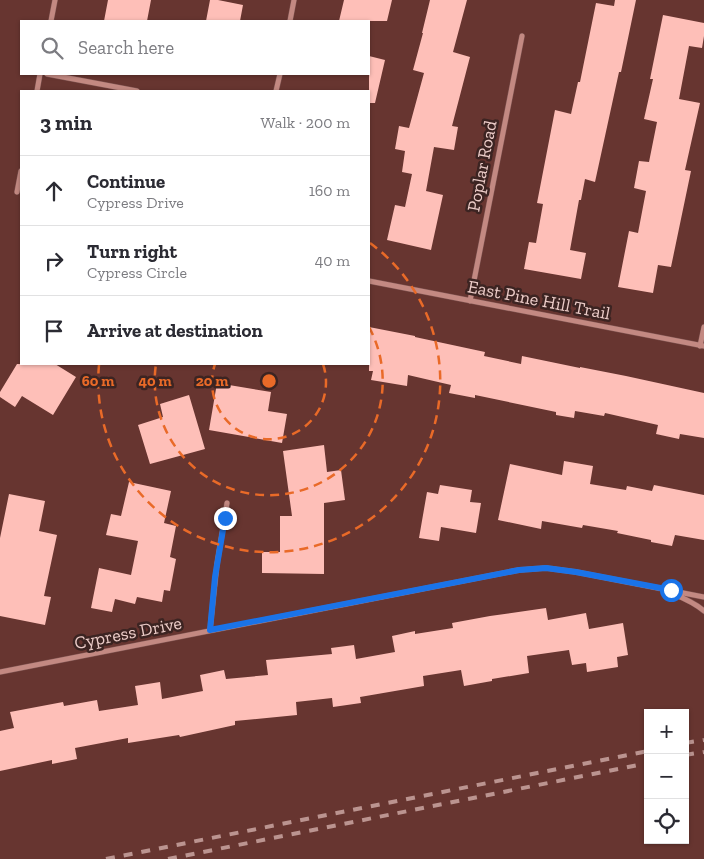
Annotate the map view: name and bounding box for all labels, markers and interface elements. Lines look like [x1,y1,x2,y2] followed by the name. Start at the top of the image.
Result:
[20,20,370,75] search box
[38,34,66,62] icon: search
[78,36,174,59] text: Search here
[40,110,92,135] text: 3 min
[261,113,350,132] text: Walk · 200 m
[462,118,502,214] street label: Poplar Road
[87,170,165,193] text: Continue
[40,177,68,205] icon: ahead
[309,181,350,200] text: 160 m
[87,193,184,212] text: Cypress Drive
[87,240,177,263] text: Turn right
[40,247,68,275] icon: right
[315,251,350,270] text: 40 m
[87,263,187,282] text: Cypress Circle
[466,275,613,325] street label: East Pine Hill Trail
[40,317,68,345] icon: arrive
[87,319,263,342] text: Arrive at destination
[82,372,114,390] text: 60 m
[138,372,172,390] text: 40 m
[196,372,228,390] text: 20 m
[260,372,278,390] centre of rings
[214,507,237,530] route end
[660,579,683,602] route start
[72,612,184,654] street label: Cypress Drive
[644,709,689,844] map controls
[644,709,689,754] button: +
[644,754,689,799] button: −
[644,799,689,844] button: locate

